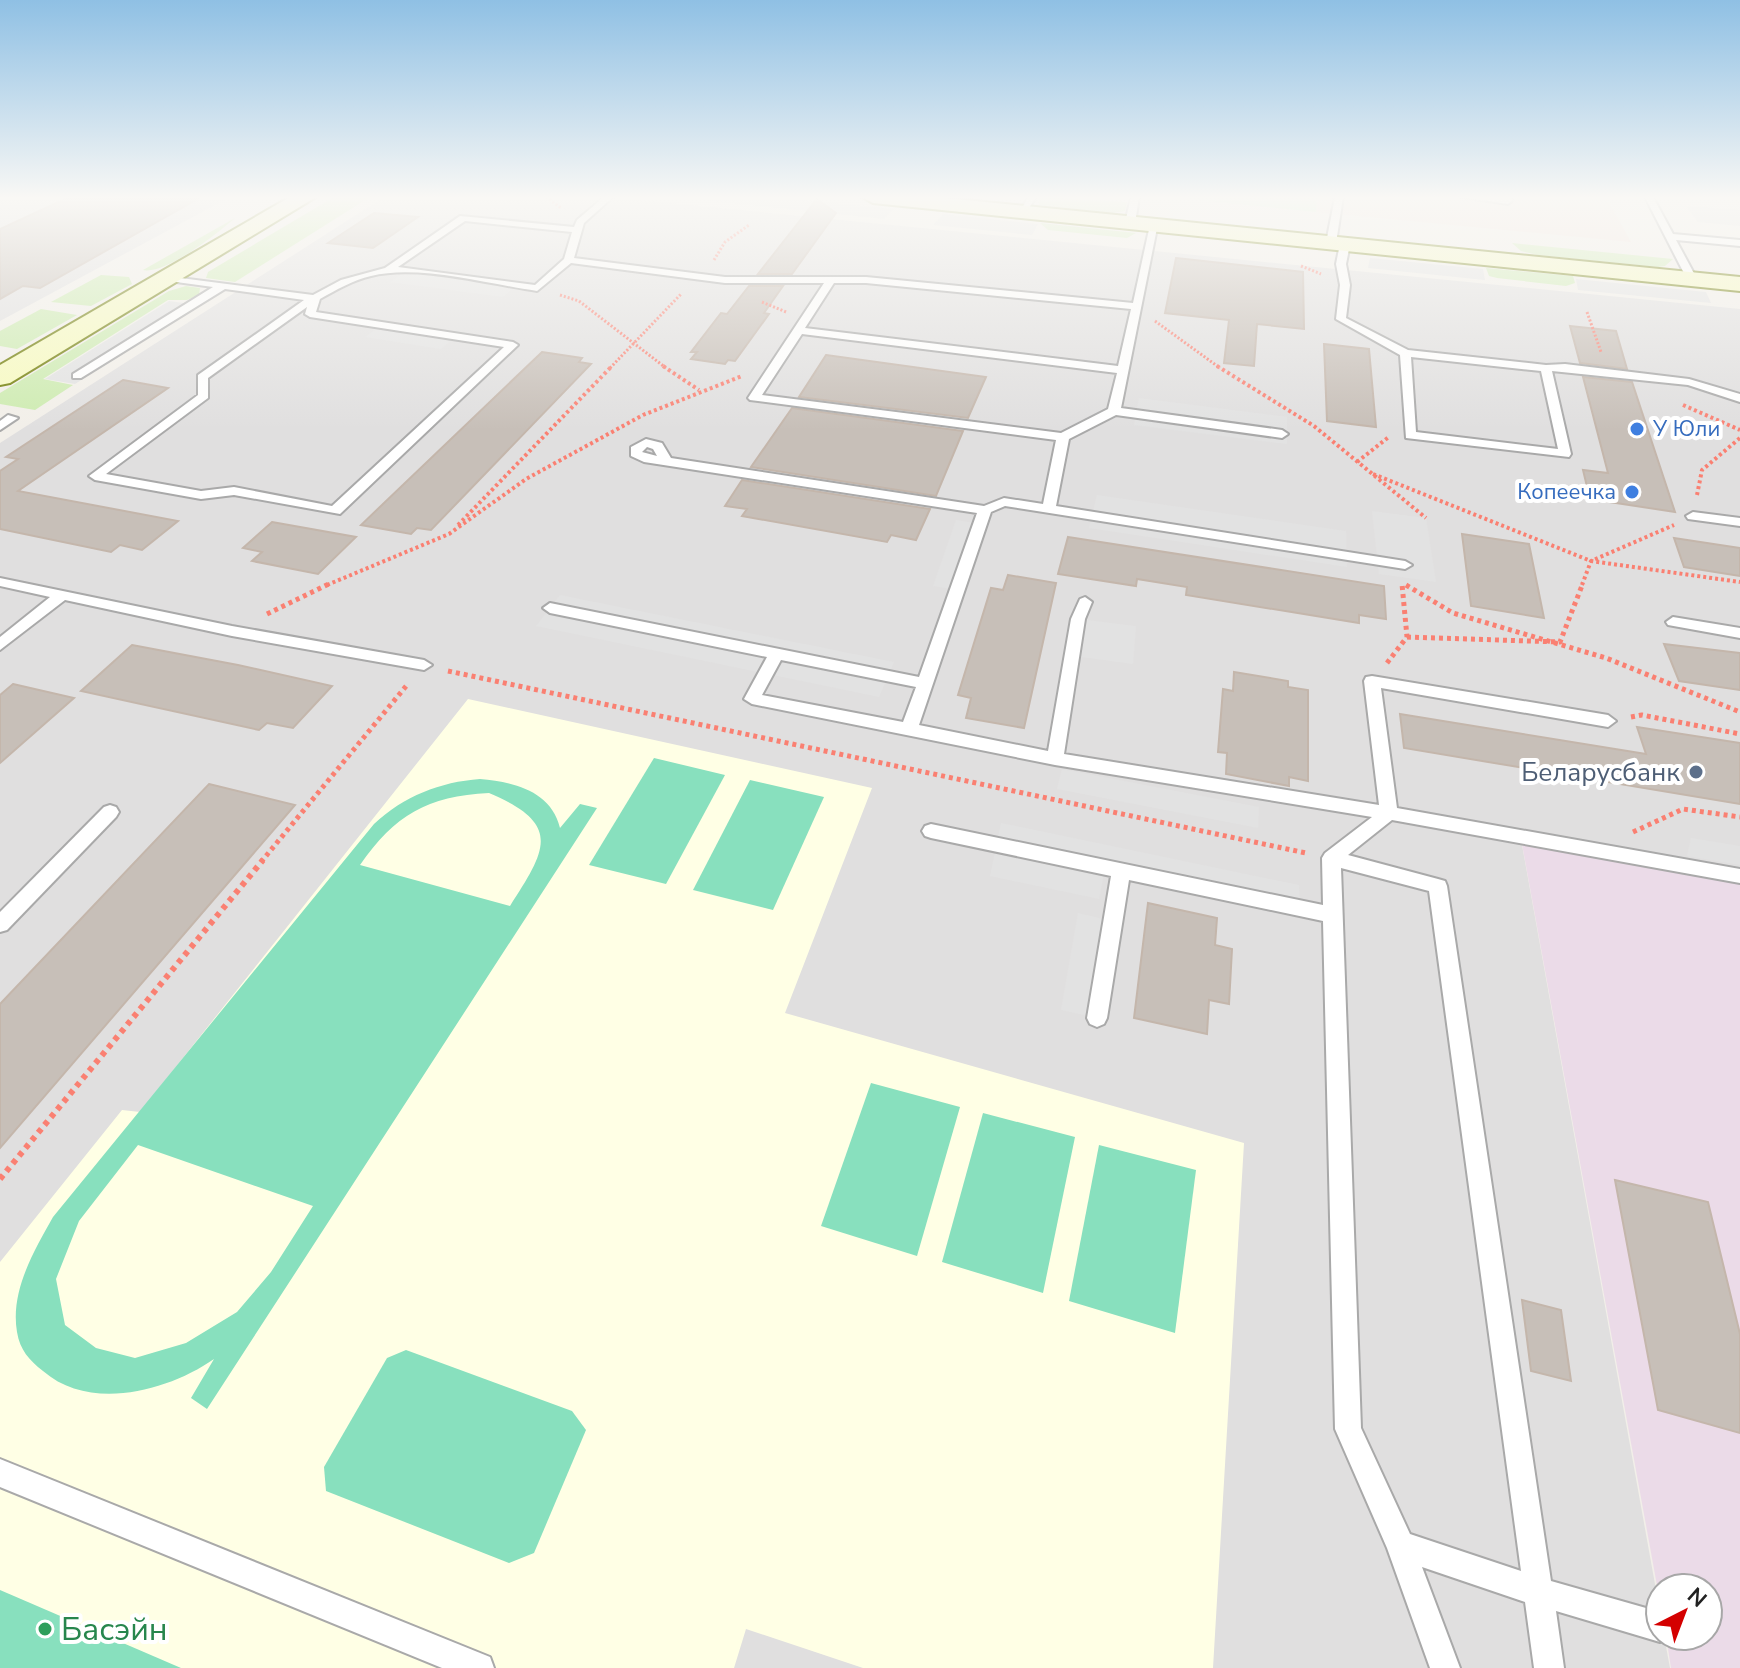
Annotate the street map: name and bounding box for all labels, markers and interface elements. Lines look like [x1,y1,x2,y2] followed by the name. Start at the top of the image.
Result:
[1652,414,1720,444] place label: У Юли
[1628,420,1646,438] marker: У Юли
[1517,477,1616,507] place label: Копеечка
[1623,483,1641,501] marker: Копеечка
[1521,755,1680,790] place label: Беларусбанк
[1687,763,1705,781] marker: Беларусбанк
[1644,1572,1724,1652] north arrow
[1681,1581,1713,1615] text: N
[61,1608,168,1651] place label: Басэйн
[36,1620,54,1638] marker: Басэйн

